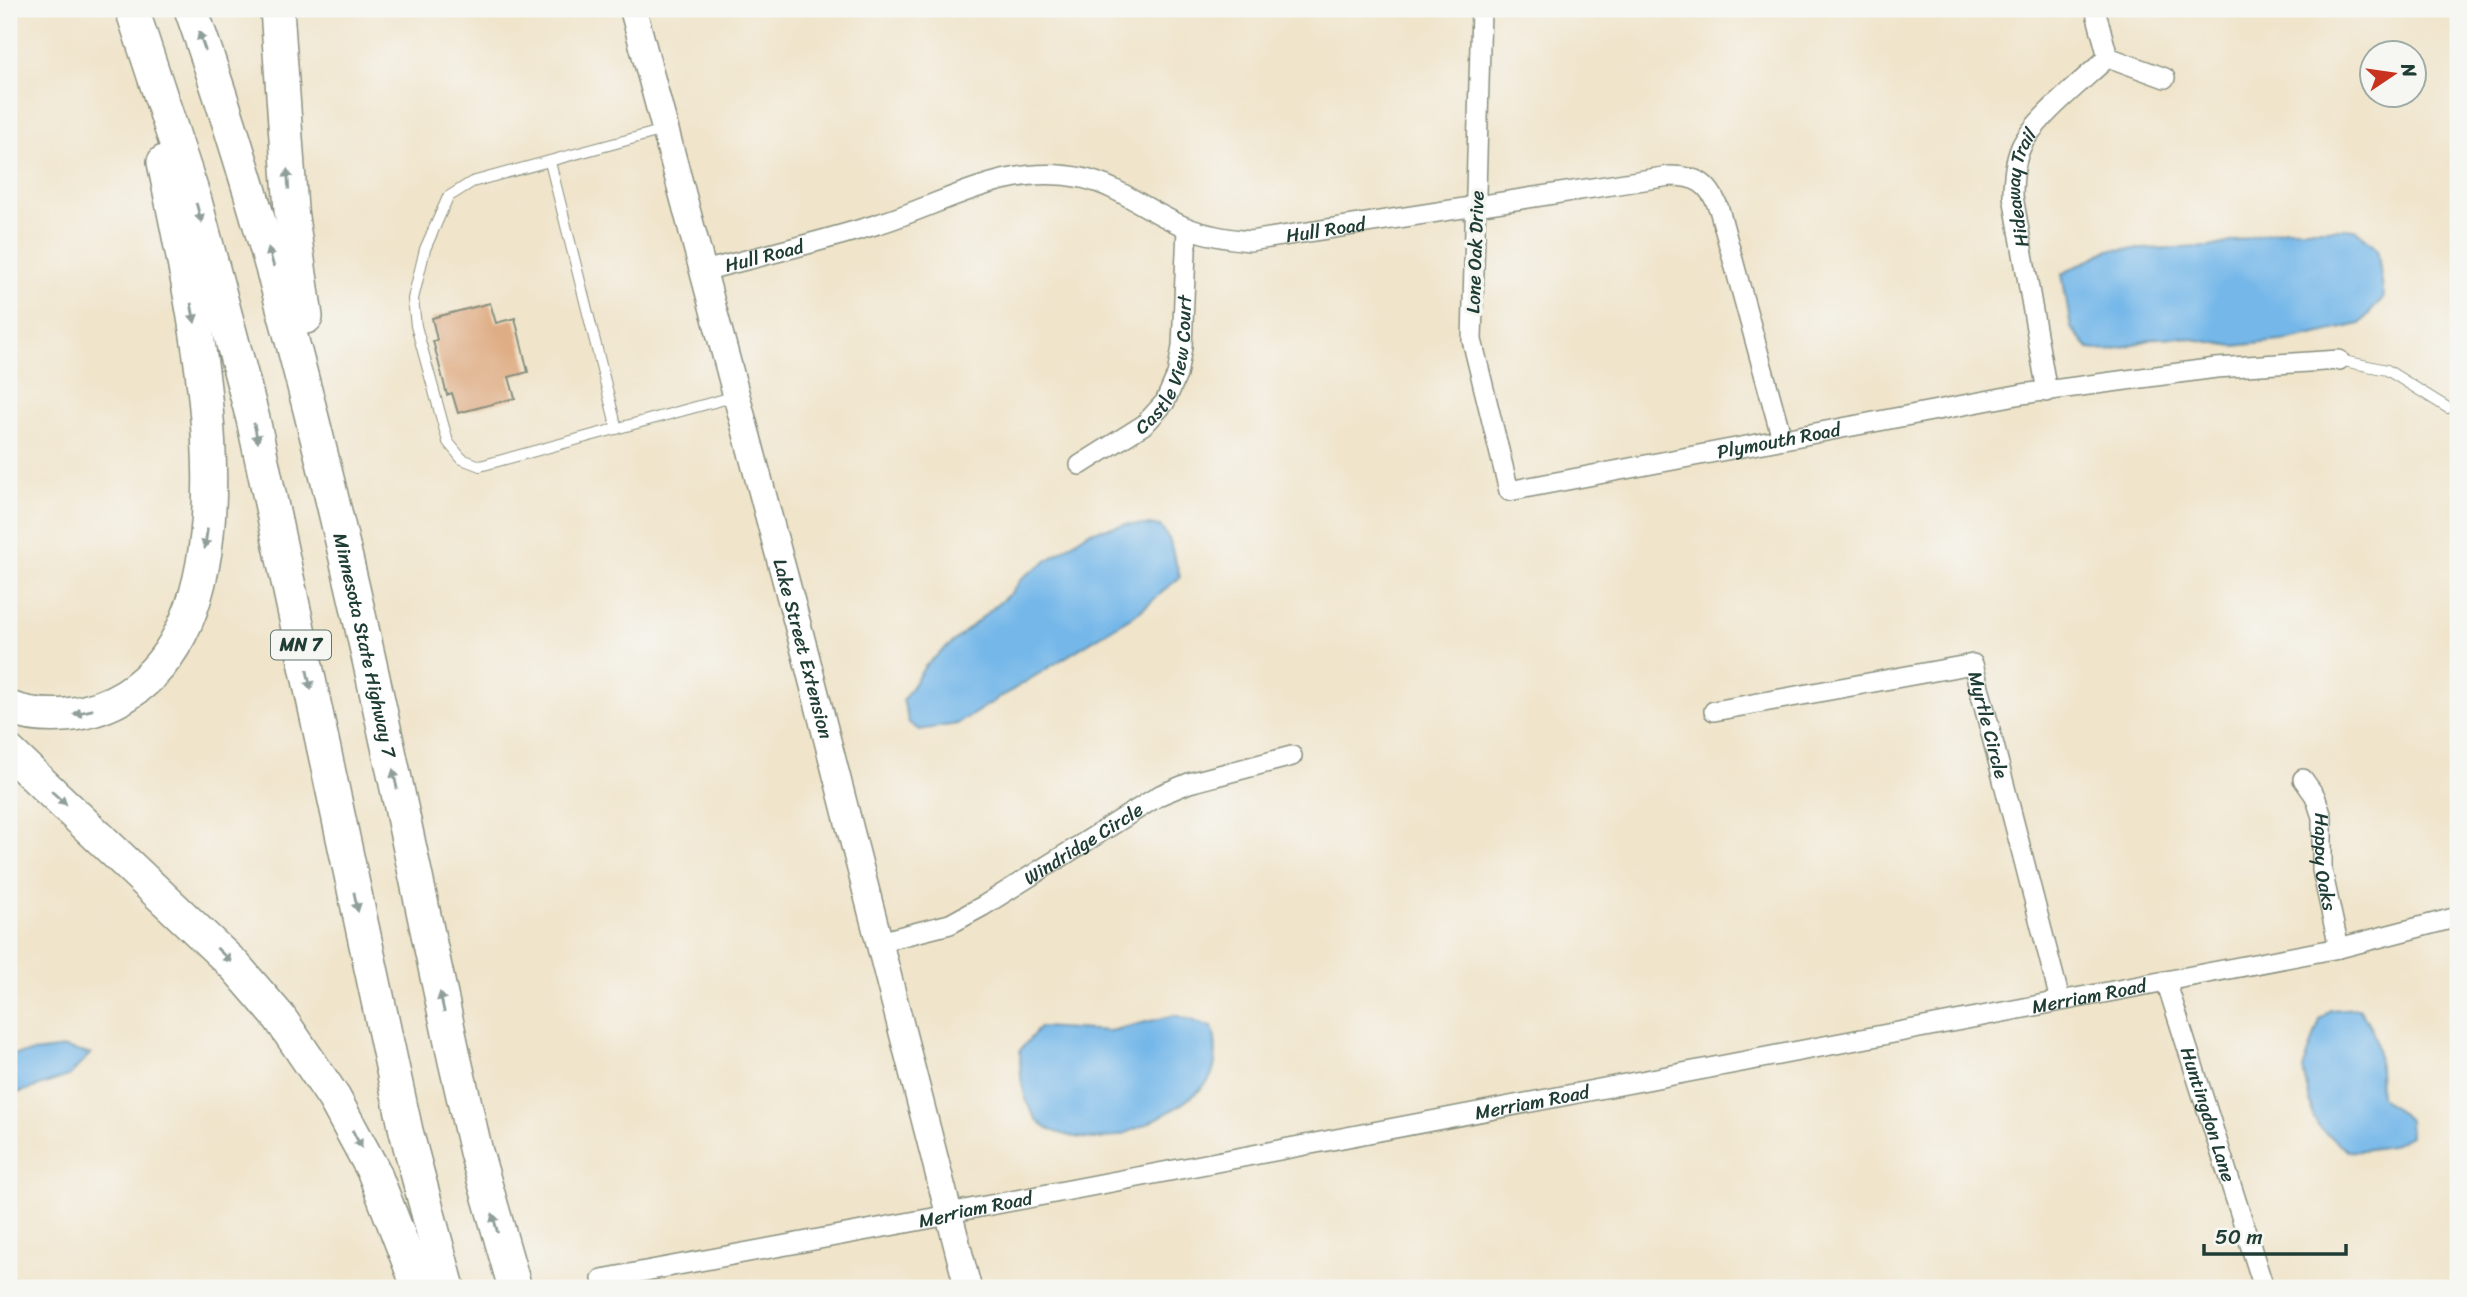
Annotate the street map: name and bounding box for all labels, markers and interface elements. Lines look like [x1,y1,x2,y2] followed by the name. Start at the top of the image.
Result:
[196,30,207,51] one-way arrow
[2358,38,2428,108] north arrow
[2391,59,2427,81] text: N
[1996,120,2045,250] street label: Hideaway Trail
[283,168,294,190] one-way arrow
[1456,190,1494,314] street label: Lone Oak Drive
[194,203,204,224] one-way arrow
[1283,207,1370,252] street label: Hull Road
[721,229,809,281] street label: Hull Road
[265,247,275,268] one-way arrow
[1128,293,1201,443] street label: Castle View Court
[188,302,199,324] one-way arrow
[1714,412,1845,468] street label: Plymouth Road
[251,422,262,444] one-way arrow
[200,528,211,550] one-way arrow
[324,530,407,762] street label: Minnesota State Highway 7
[764,555,843,742] street label: Lake Street Extension
[271,630,331,660] road number: MN 7
[1959,667,2018,782] street label: Myrtle Circle
[303,669,314,691] one-way arrow
[72,706,94,717] one-way arrow
[389,768,400,790] one-way arrow
[50,790,67,806] one-way arrow
[1016,793,1150,893] street label: Windridge Circle
[2306,813,2347,914] street label: Happy Oaks
[351,891,362,913] one-way arrow
[215,947,232,963] one-way arrow
[2029,968,2151,1023] street label: Merriam Road
[437,991,448,1013] one-way arrow
[2171,1042,2246,1186] street label: Huntingdon Lane
[1472,1074,1594,1129] street label: Merriam Road
[351,1129,363,1149] one-way arrow
[916,1181,1037,1237] street label: Merriam Road
[489,1212,500,1234] one-way arrow
[2204,1213,2346,1257] scale bar
[2215,1218,2263,1256] text: 50 m

